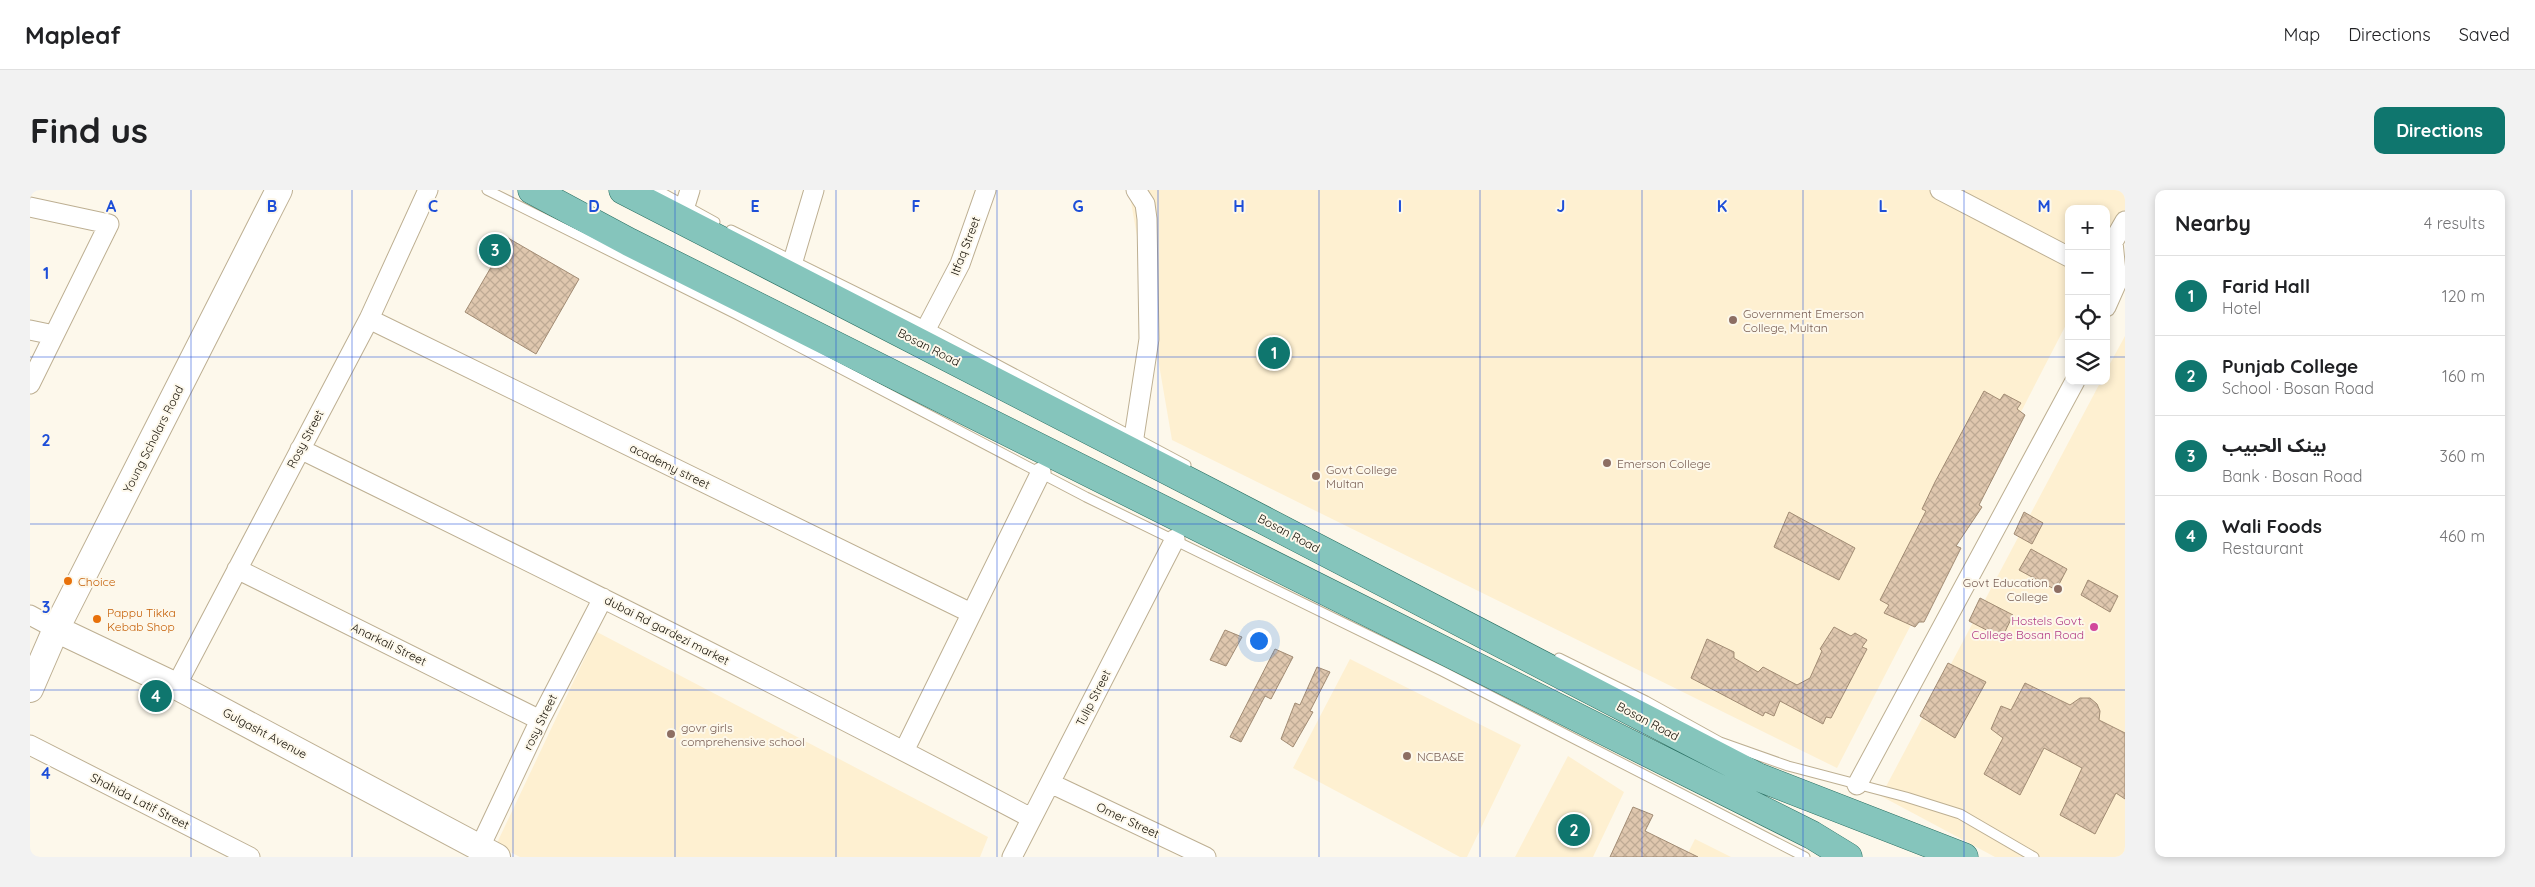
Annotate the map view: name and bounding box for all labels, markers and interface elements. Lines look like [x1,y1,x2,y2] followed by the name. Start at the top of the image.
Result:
[25,20,121,50] text: Mapleaf
[2283,23,2320,46] text: Map
[2348,23,2431,46] text: Directions
[2459,23,2510,46] text: Saved
[2374,107,2505,154] button: Directions
[30,108,148,152] text: Find us
[106,196,117,216] text: A
[267,196,277,216] text: B
[428,196,438,216] text: C
[588,196,600,216] text: D
[750,196,760,216] text: E
[912,196,921,216] text: F
[1072,196,1084,216] text: G
[1233,196,1245,216] text: H
[1398,196,1402,216] text: I
[1557,196,1565,216] text: J
[1717,196,1727,216] text: K
[1879,196,1888,216] text: L
[2037,196,2051,216] text: M
[2065,205,2110,385] map controls
[2065,205,2110,250] button: +
[2175,210,2251,236] text: Nearby
[2424,213,2485,233] text: 4 results
[947,215,983,277] street label: Itfaq Street
[479,231,511,269] pin: 3
[2065,250,2110,295] button: −
[43,263,49,283] text: 1
[2222,274,2310,298] text: Farid Hall
[2188,286,2194,306] text: 1
[2442,286,2485,306] text: 120 m
[2065,295,2110,340] button: locate
[2222,298,2261,318] text: Hotel
[1743,306,1864,335] place label: Government Emerson College, Multan
[1727,314,1739,326] marker: Government Emerson College, Multan
[895,325,963,369] street label: Bosan Road
[1258,334,1290,372] pin: 1
[2065,340,2110,385] button: layers
[2222,354,2358,378] text: Punjab College
[2186,366,2196,386] text: 2
[2442,366,2485,386] text: 160 m
[2222,378,2374,398] text: School · Bosan Road
[119,383,187,495] street label: Young Scholars Road
[283,407,327,471] street label: Rosy Street
[41,430,51,450] text: 2
[2222,433,2327,457] text: بينک الحبيب
[627,440,713,492] street label: academy street
[2187,446,2195,466] text: 3
[2440,446,2485,466] text: 360 m
[1617,456,1711,471] place label: Emerson College
[1601,457,1613,469] marker: Emerson College
[1326,462,1397,491] place label: Govt College Multan
[2222,466,2362,486] text: Bank · Bosan Road
[1310,470,1322,482] marker: Govt College Multan
[1255,510,1323,556] street label: Bosan Road
[2222,514,2322,538] text: Wali Foods
[2186,526,2196,546] text: 4
[2439,526,2485,546] text: 460 m
[2222,538,2304,558] text: Restaurant
[78,574,116,589] place label: Choice
[62,575,74,587] marker: Choice
[1963,575,2048,604] place label: Govt Education College
[2052,583,2064,595] marker: Govt Education College
[602,592,732,668] street label: dubai Rd gardezi market
[42,597,50,617] text: 3
[107,605,176,634] place label: Pappu Tikka Kebab Shop
[91,613,103,625] marker: Pappu Tikka Kebab Shop
[1971,613,2084,642] place label: Hostels Govt. College Bosan Road
[349,619,429,669] street label: Anarkali Street
[2088,621,2100,633] marker: Hostels Govt. College Bosan Road
[1246,628,1272,654] your location
[1072,667,1114,729] street label: Tulip Street
[140,677,172,715] pin: 4
[520,692,560,752] street label: rosy Street
[1614,698,1682,744] street label: Bosan Road
[220,704,310,762] street label: Gulgasht Avenue
[681,720,805,749] place label: govr girls comprehensive school
[665,728,677,740] marker: govr girls comprehensive school
[1417,749,1464,764] place label: NCBA&E
[1401,750,1413,762] marker: NCBA&E
[41,763,51,783] text: 4
[88,770,192,832] street label: Shahida Latif Street
[1094,799,1162,841] street label: Omer Street
[1558,811,1590,849] pin: 2

